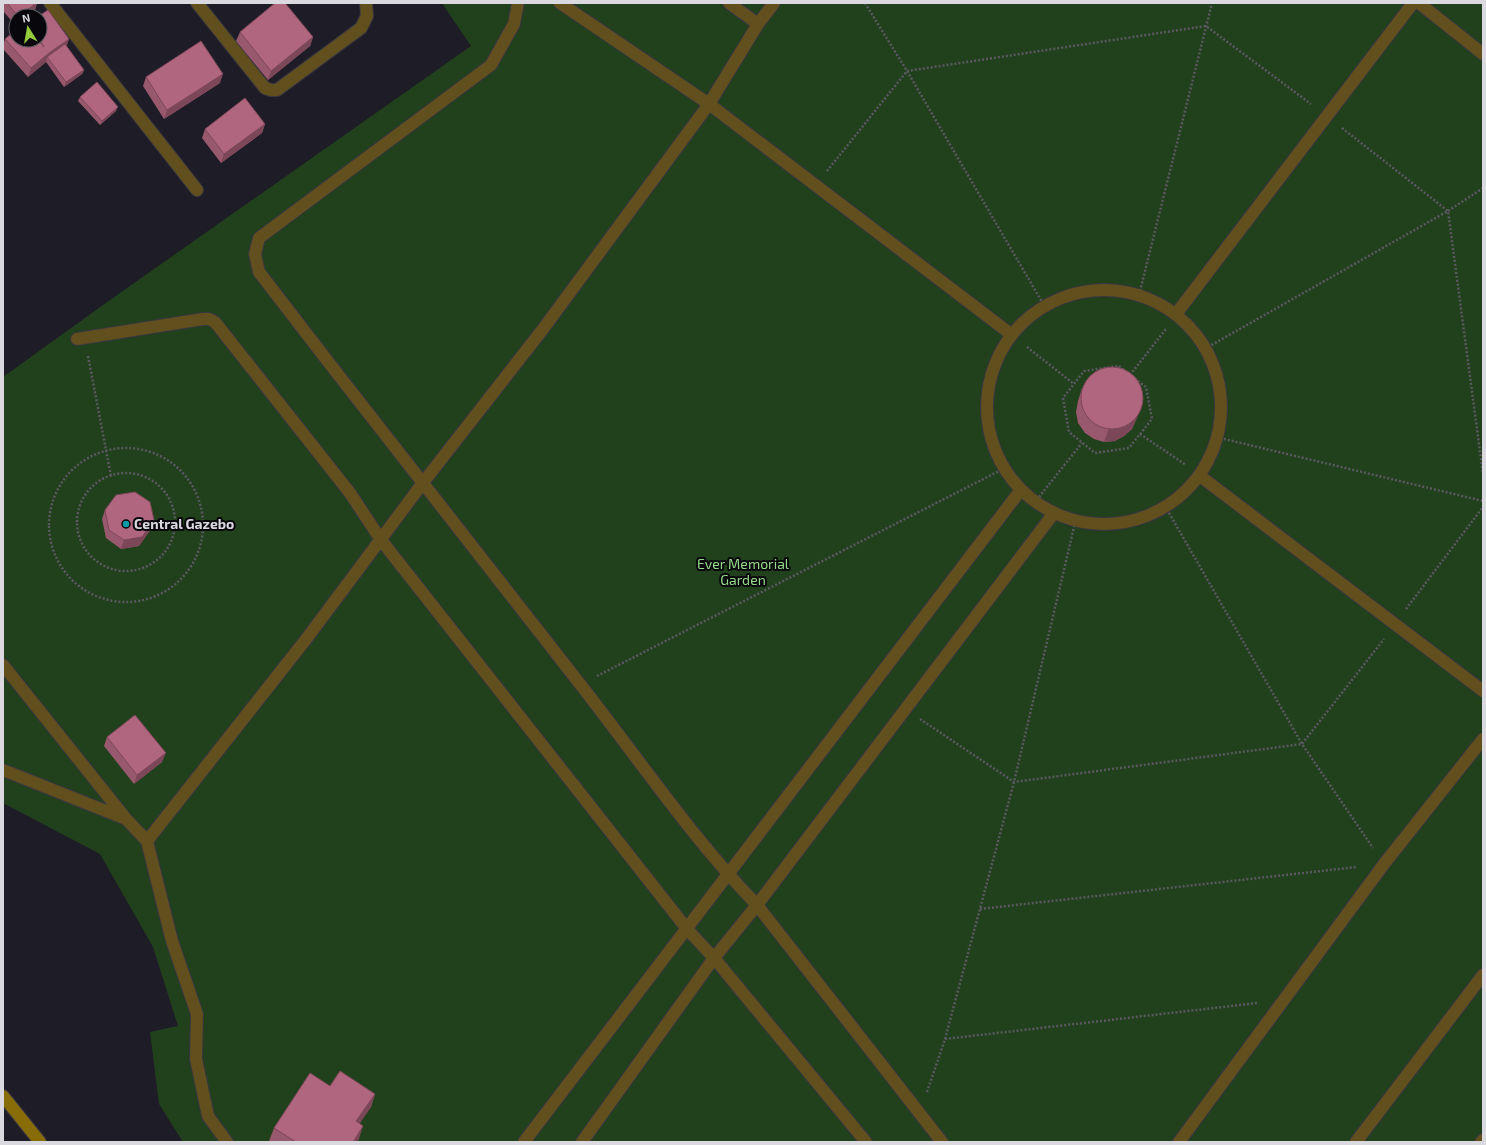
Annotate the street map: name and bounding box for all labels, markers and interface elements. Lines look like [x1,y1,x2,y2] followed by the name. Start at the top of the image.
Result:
[8,8,48,48] north arrow
[21,11,31,25] text: N
[134,515,234,532] place label: Central Gazebo
[121,519,131,529] marker: Central Gazebo
[697,555,790,588] park label: Ever Memorial Garden

